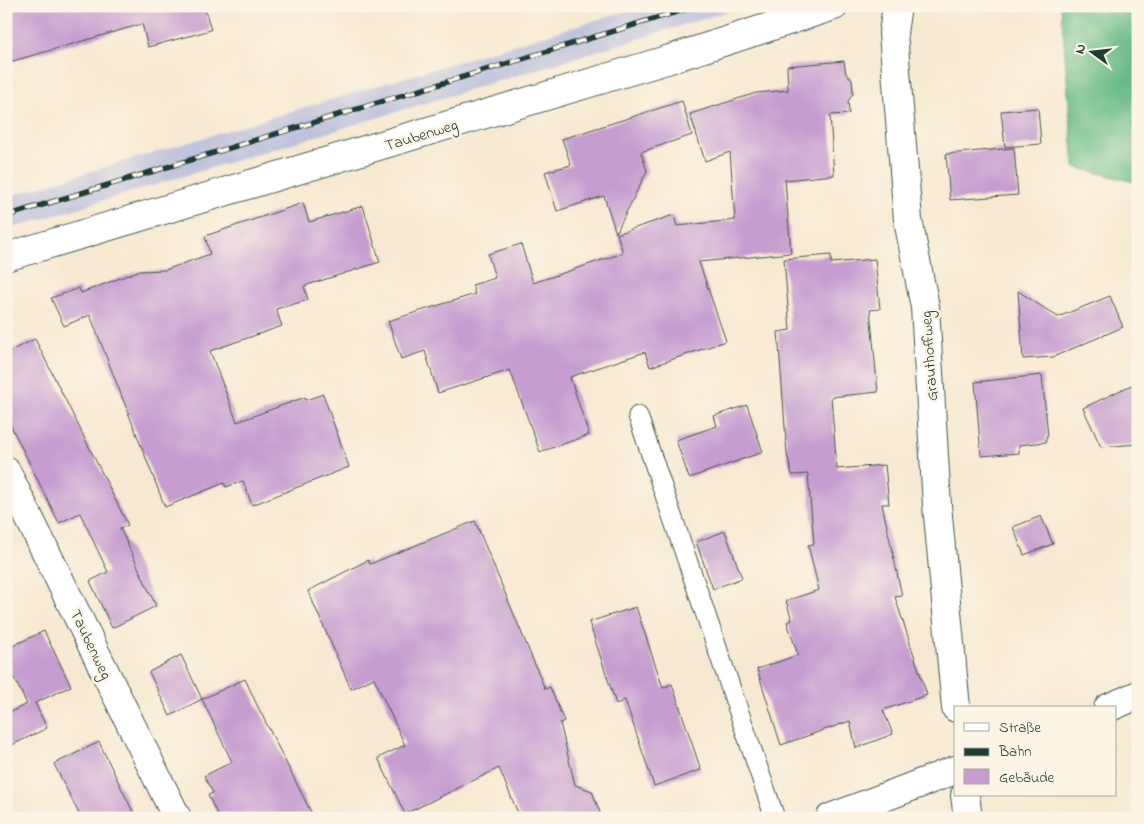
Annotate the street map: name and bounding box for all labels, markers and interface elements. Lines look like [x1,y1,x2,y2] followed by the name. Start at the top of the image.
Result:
[1066,28,1116,78] north arrow
[1070,42,1092,56] text: N
[382,113,461,158] street label: Taubenweg
[915,310,945,402] street label: Grauthoffweg
[63,606,117,684] street label: Taubenweg
[954,706,1116,796] legend
[999,717,1041,739] text: Straße
[998,741,1032,763] text: Bahn
[999,767,1055,789] text: Gebäude

